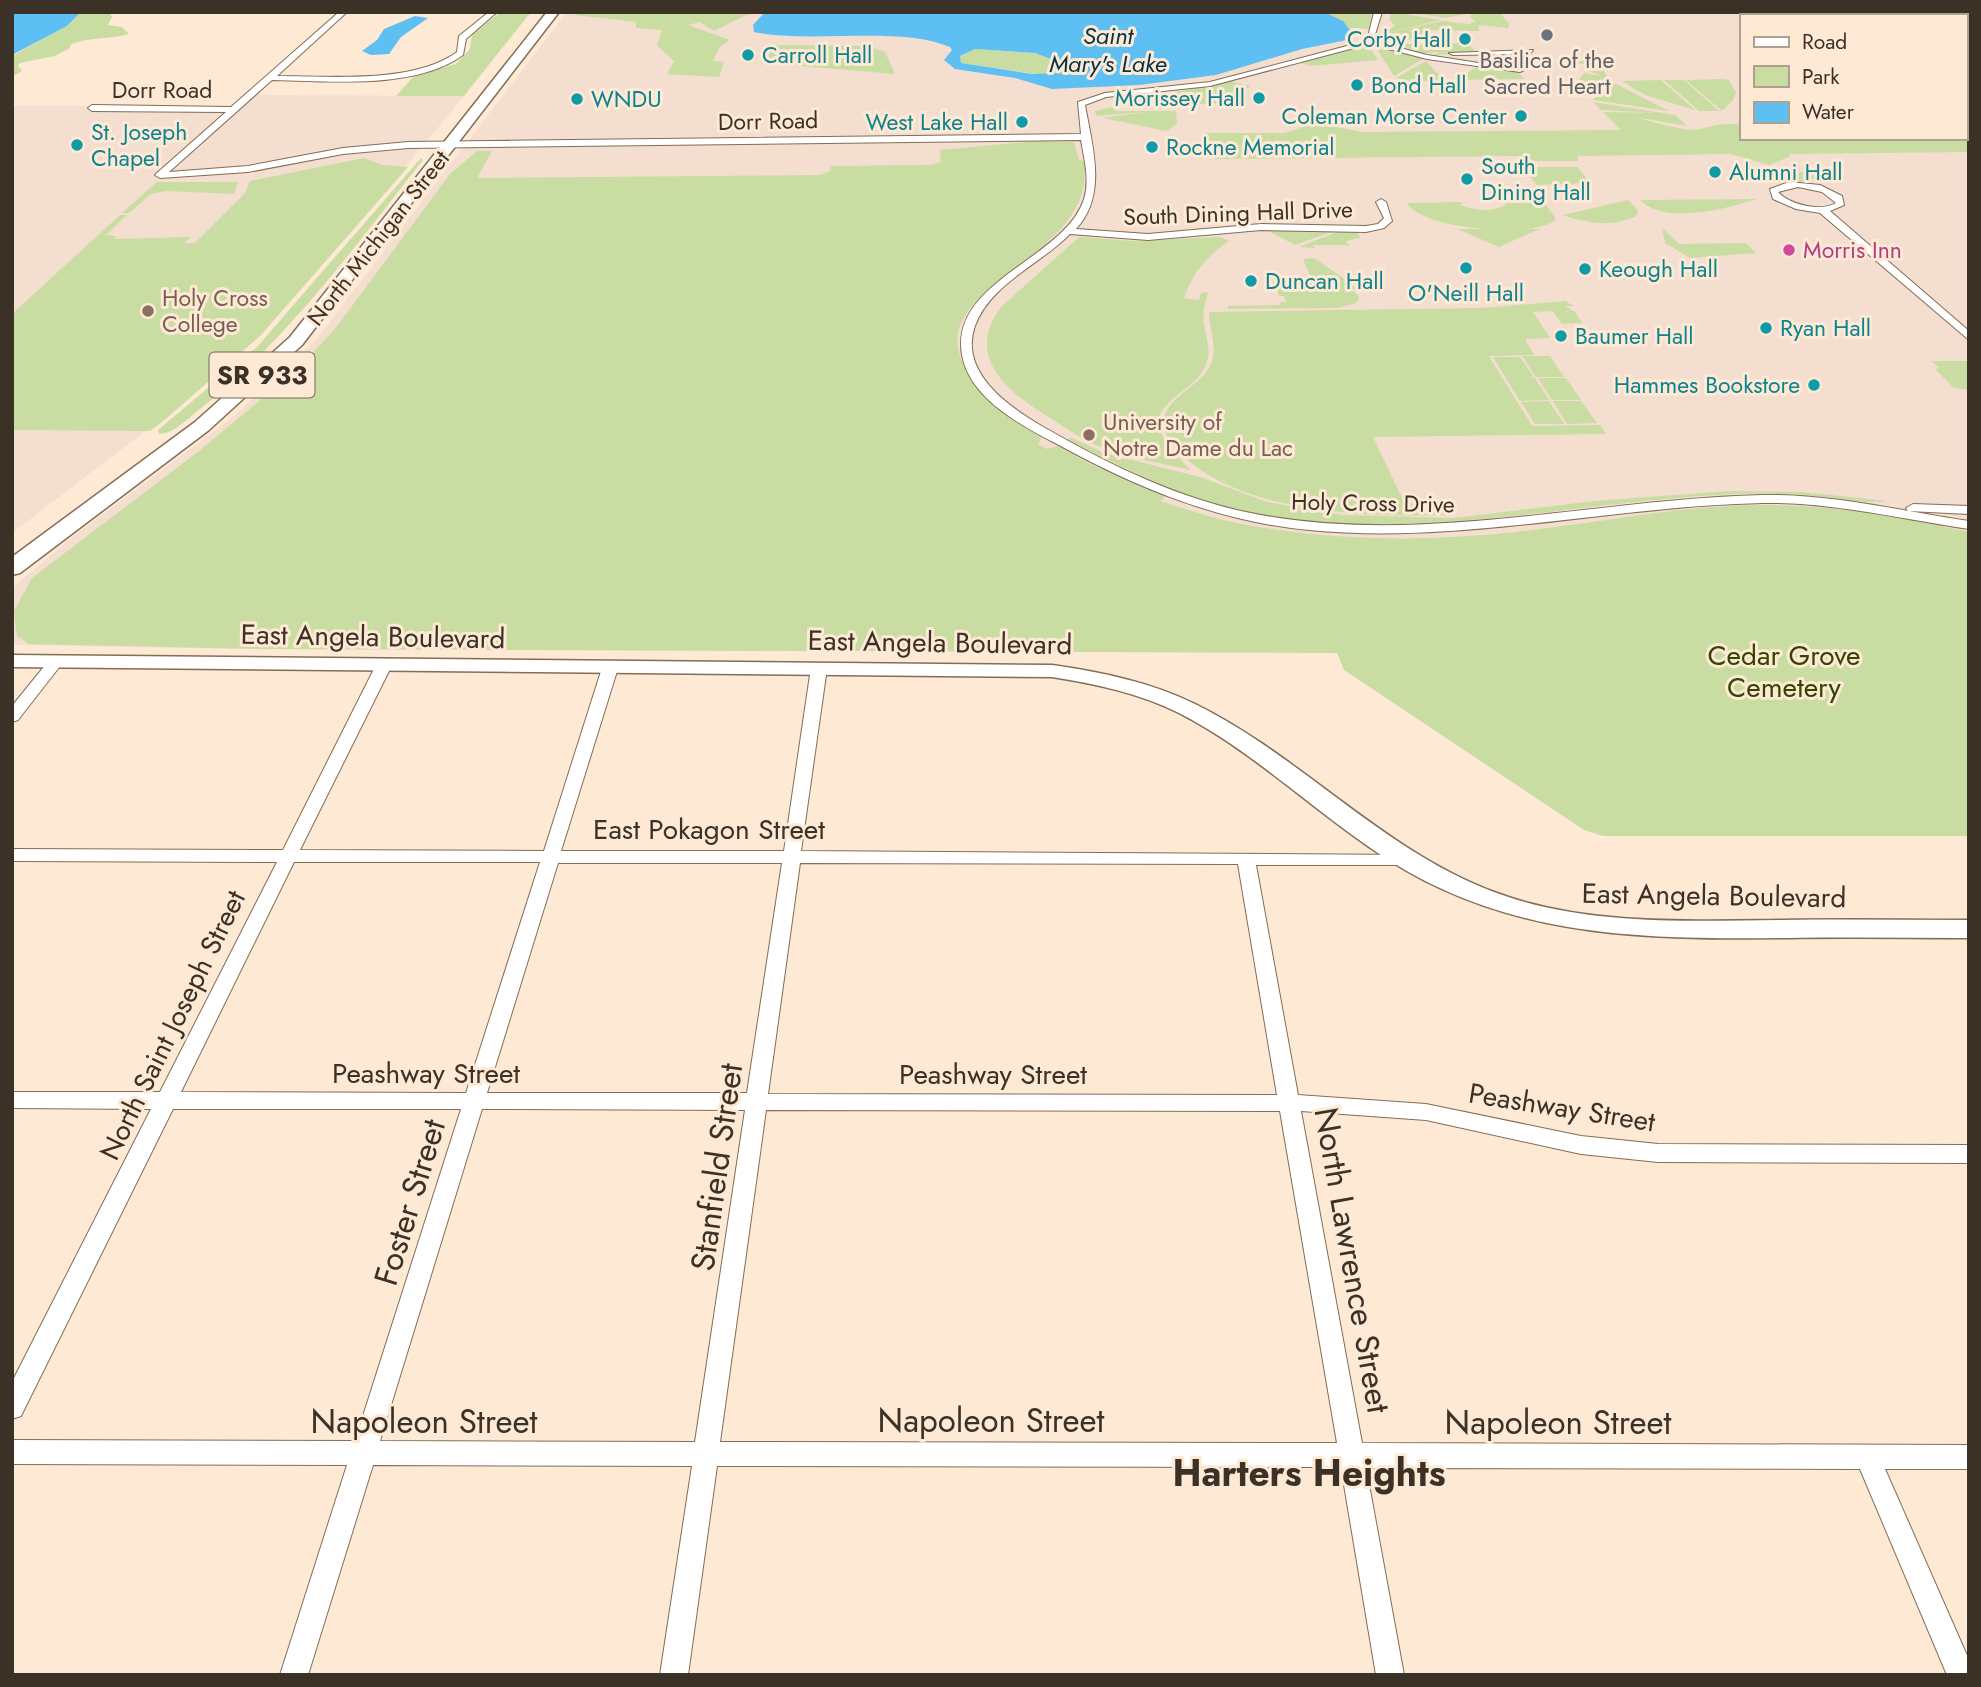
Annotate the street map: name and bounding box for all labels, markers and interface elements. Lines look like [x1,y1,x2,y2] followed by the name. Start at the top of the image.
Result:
[1740,14,1967,140] legend
[1049,18,1167,81] water label: Saint Mary's Lake
[1347,22,1451,56] place label: Corby Hall
[1539,27,1555,43] marker: Basilica of the Sacred Heart
[1802,27,1847,57] text: Road
[1457,31,1473,47] marker: Corby Hall
[762,38,872,72] place label: Carroll Hall
[1480,43,1615,103] place label: Basilica of the Sacred Heart
[740,47,756,63] marker: Carroll Hall
[1802,62,1840,92] text: Park
[1371,68,1467,102] place label: Bond Hall
[112,73,212,107] street label: Dorr Road
[1349,77,1365,93] marker: Bond Hall
[1115,81,1245,115] place label: Morissey Hall
[591,82,662,116] place label: WNDU
[1251,90,1267,106] marker: Morissey Hall
[569,91,585,107] marker: WNDU
[1802,97,1855,127] text: Water
[1282,99,1507,133] place label: Coleman Morse Center
[717,103,819,139] street label: Dorr Road
[866,105,1008,139] place label: West Lake Hall
[1513,108,1529,124] marker: Coleman Morse Center
[1014,114,1030,130] marker: West Lake Hall
[91,115,187,175] place label: St. Joseph Chapel
[1166,130,1335,164] place label: Rockne Memorial
[69,137,85,153] marker: St. Joseph Chapel
[1144,139,1160,155] marker: Rockne Memorial
[299,143,458,333] street label: North Michigan Street
[1481,149,1591,209] place label: South Dining Hall
[1729,155,1843,189] place label: Alumni Hall
[1707,164,1723,180] marker: Alumni Hall
[1459,171,1475,187] marker: South Dining Hall
[1123,192,1353,234] street label: South Dining Hall Drive
[1803,233,1902,267] place label: Morris Inn
[1781,242,1797,258] marker: Morris Inn
[1599,252,1718,286] place label: Keough Hall
[1458,260,1474,276] marker: O'Neill Hall
[1577,261,1593,277] marker: Keough Hall
[1265,264,1384,298] place label: Duncan Hall
[1243,273,1259,289] marker: Duncan Hall
[1408,276,1524,310] place label: O'Neill Hall
[162,281,268,341] place label: Holy Cross College
[140,303,156,319] marker: Holy Cross College
[1780,311,1871,345] place label: Ryan Hall
[1575,319,1694,353] place label: Baumer Hall
[1758,320,1774,336] marker: Ryan Hall
[1553,328,1569,344] marker: Baumer Hall
[210,352,314,398] road number: SR 933
[1614,368,1800,402] place label: Hammes Bookstore
[1806,377,1822,393] marker: Hammes Bookstore
[1103,405,1293,465] place label: University of Notre Dame du Lac
[1081,427,1097,443] marker: University of Notre Dame du Lac
[1291,485,1455,521] street label: Holy Cross Drive
[240,614,506,659] street label: East Angela Boulevard
[807,620,1073,665] street label: East Angela Boulevard
[1707,635,1861,708] park label: Cedar Grove Cemetery
[593,809,825,850] street label: East Pokagon Street
[1581,873,1847,918] street label: East Angela Boulevard
[89,883,256,1167] street label: North Saint Joseph Street
[332,1053,520,1094] street label: Peashway Street
[899,1054,1087,1095] street label: Peashway Street
[679,1060,754,1274] street label: Stanfield Street
[1466,1073,1658,1142] street label: Peashway Street
[1302,1104,1403,1417] street label: North Lawrence Street
[362,1113,457,1291] street label: Foster Street
[878,1397,1105,1444] street label: Napoleon Street
[311,1398,538,1445] street label: Napoleon Street
[1445,1399,1672,1446] street label: Napoleon Street
[1172,1446,1446,1500] district label: Harters Heights

